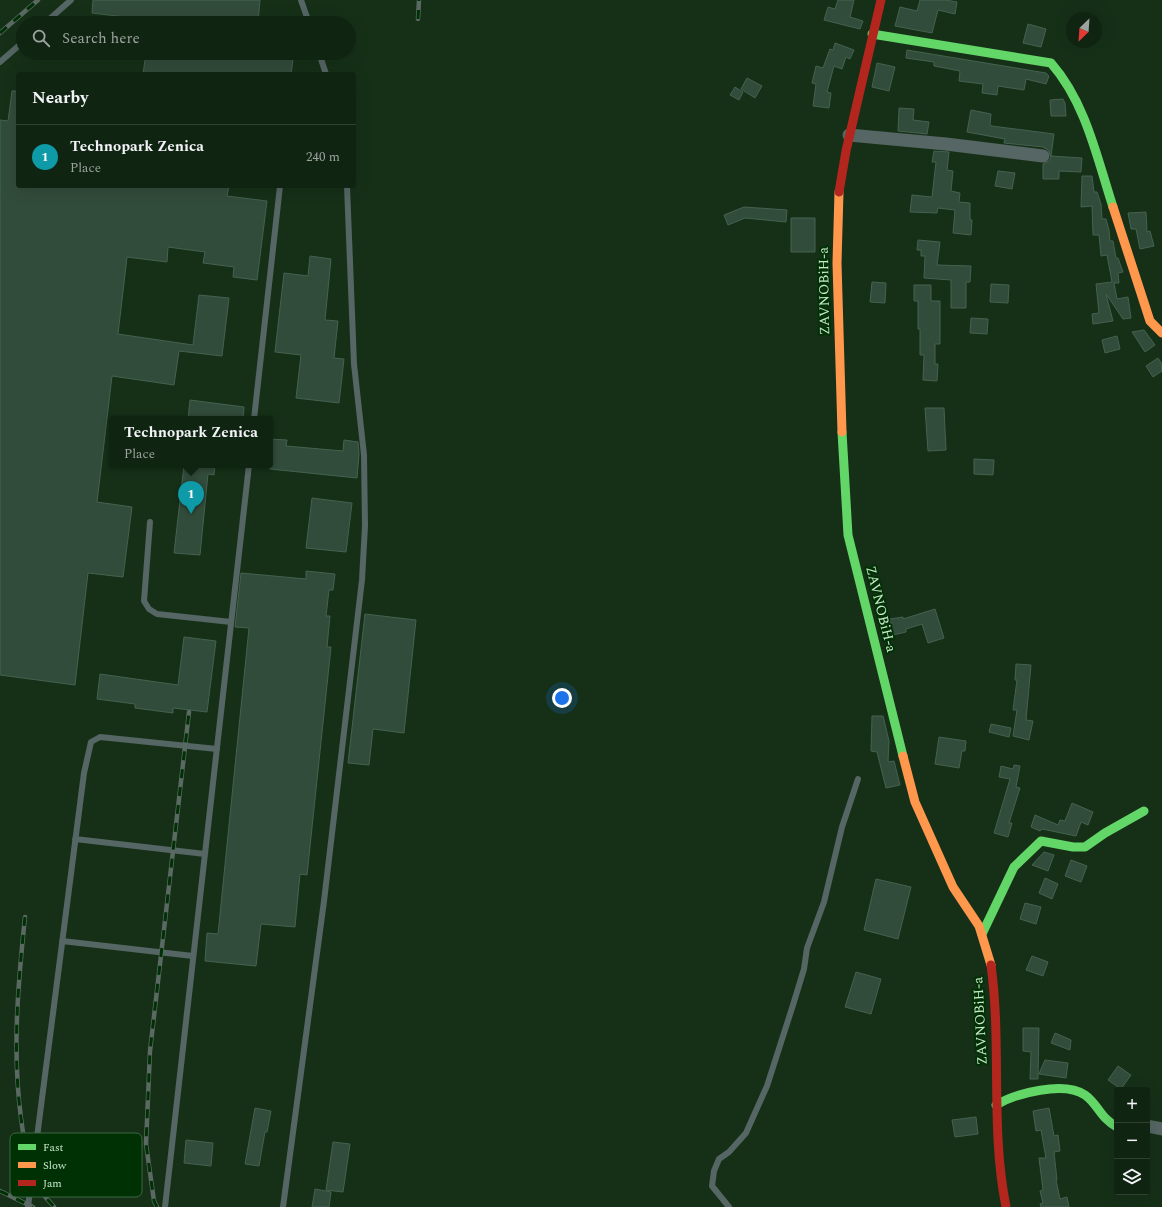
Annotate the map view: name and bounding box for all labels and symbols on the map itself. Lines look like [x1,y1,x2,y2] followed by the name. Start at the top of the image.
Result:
[1066,12,1102,48] north arrow
[813,247,835,335] street label: ZAVNOBiH-a
[178,481,204,514] pin: 1
[860,564,902,655] street label: ZAVNOBiH-a
[552,688,572,708] your location
[967,976,993,1066] street label: ZAVNOBiH-a
[10,1133,142,1197] legend
[43,1139,64,1156] text: Fast
[43,1157,67,1174] text: Slow
[43,1175,62,1192] text: Jam

